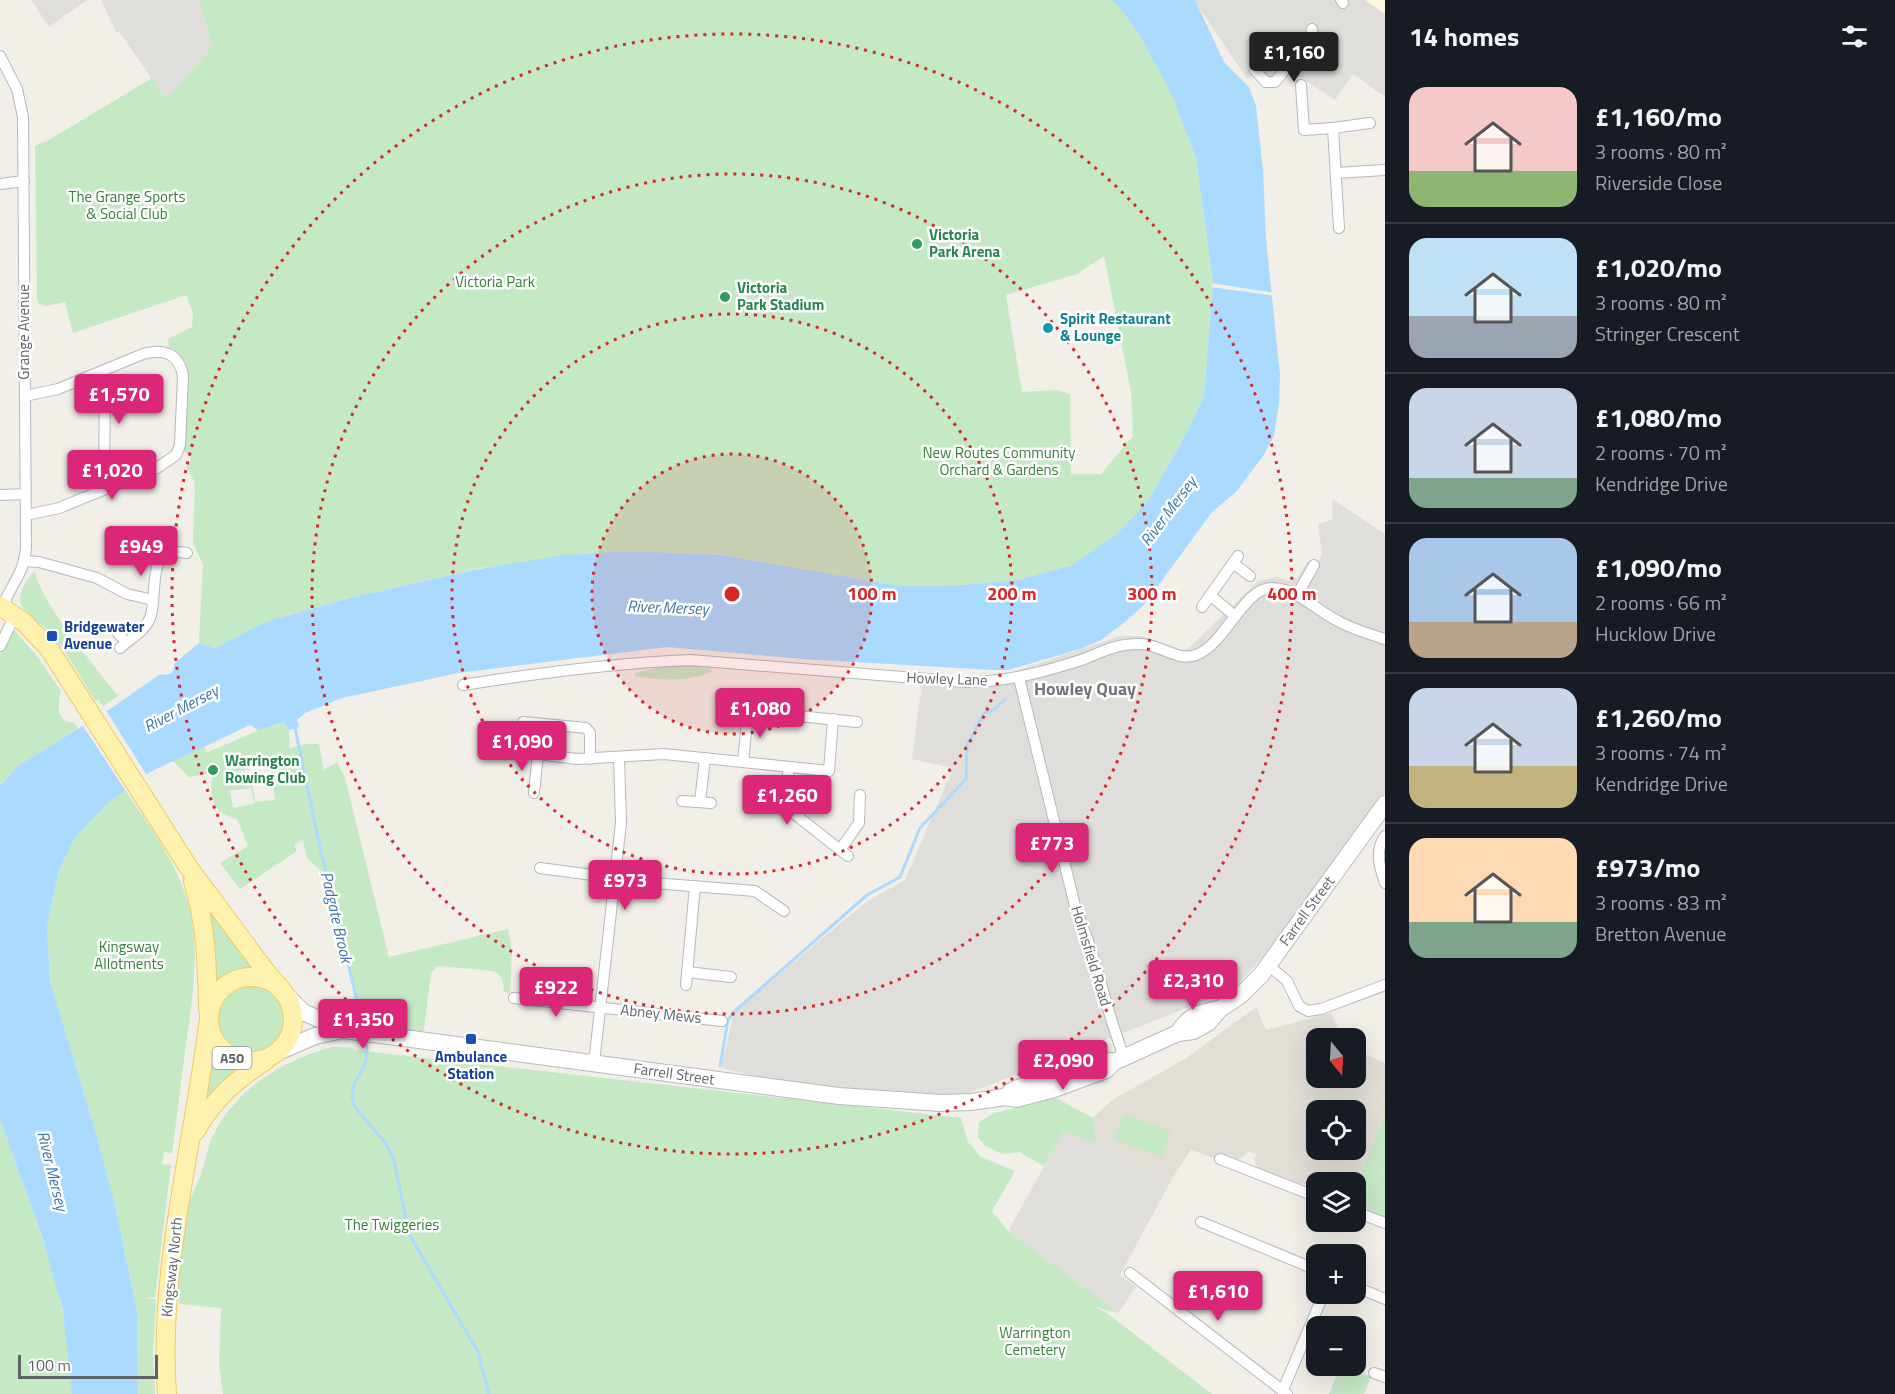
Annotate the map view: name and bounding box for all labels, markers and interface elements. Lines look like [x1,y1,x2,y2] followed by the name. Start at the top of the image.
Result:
[1409,17,1519,56] text: 14 homes
[1838,20,1871,53] icon: filters
[1245,32,1343,83] pin: £1,160
[1263,36,1325,67] text: £1,160
[1595,97,1722,136] text: £1,160/mo
[1457,111,1529,183] icon: home
[1595,136,1727,167] text: 3 rooms · 80 m²
[1595,167,1722,198] text: Riverside Close
[69,185,185,225] park label: The Grange Sports & Social Club
[929,223,1001,263] place label: Victoria Park Arena
[910,237,924,251] marker: Victoria Park Arena
[1595,248,1722,287] text: £1,020/mo
[1457,262,1529,334] icon: home
[455,270,535,293] park label: Victoria Park
[737,276,824,316] place label: Victoria Park Stadium
[12,284,35,380] street label: Grange Avenue
[1595,287,1727,318] text: 3 rooms · 80 m²
[718,290,732,304] marker: Victoria Park Stadium
[1060,307,1171,347] place label: Spirit Restaurant & Lounge
[1595,318,1740,349] text: Stringer Crescent
[1041,321,1055,335] marker: Spirit Restaurant & Lounge
[70,374,168,425] pin: £1,570
[88,378,150,409] text: £1,570
[1595,398,1722,437] text: £1,080/mo
[1457,412,1529,484] icon: home
[1595,437,1727,468] text: 2 rooms · 70 m²
[922,441,1076,481] park label: New Routes Community Orchard & Gardens
[63,450,161,501] pin: £1,020
[81,454,143,485] text: £1,020
[1595,468,1728,499] text: Kendridge Drive
[1134,470,1203,551] water label: River Mersey
[105,526,177,577] pin: £949
[119,530,163,561] text: £949
[1595,548,1722,587] text: £1,090/mo
[1457,562,1529,634] icon: home
[847,580,897,607] text: 100 m
[987,580,1037,607] text: 200 m
[1127,580,1177,607] text: 300 m
[1267,580,1317,607] text: 400 m
[722,584,742,604] centre of rings
[1595,587,1727,618] text: 2 rooms · 66 m²
[627,594,711,620] water label: River Mersey
[64,615,145,655] place label: Bridgewater Avenue
[1595,618,1716,649] text: Hucklow Drive
[45,629,59,643] marker: Bridgewater Avenue
[906,666,988,691] street label: Howley Lane
[1034,675,1136,702] district label: Howley Quay
[139,677,224,738] water label: River Mersey
[711,688,809,739] pin: £1,080
[729,692,791,723] text: £1,080
[1595,698,1722,737] text: £1,260/mo
[1457,712,1529,784] icon: home
[473,721,571,772] pin: £1,090
[491,725,553,756] text: £1,090
[1595,737,1727,768] text: 3 rooms · 74 m²
[225,749,306,789] place label: Warrington Rowing Club
[206,763,220,777] marker: Warrington Rowing Club
[1595,768,1728,799] text: Kendridge Drive
[738,775,836,826] pin: £1,260
[756,779,818,810] text: £1,260
[1016,823,1088,874] pin: £773
[1030,827,1074,858] text: £773
[1595,848,1700,887] text: £973/mo
[589,860,661,911] pin: £973
[1457,862,1529,934] icon: home
[603,864,647,895] text: £973
[315,869,360,967] water label: Padgate Brook
[1273,870,1340,950] street label: Farrell Street
[1595,887,1727,918] text: 3 rooms · 83 m²
[1065,903,1118,1009] street label: Holmsfield Road
[1595,918,1726,949] text: Bretton Avenue
[94,935,164,975] park label: Kingsway Allotments
[1144,960,1242,1011] pin: £2,310
[1162,964,1224,995] text: £2,310
[520,967,592,1018] pin: £922
[534,971,578,1002] text: £922
[619,998,703,1029] street label: Abney Mews
[314,999,412,1050] pin: £1,350
[332,1003,394,1034] text: £1,350
[1306,1028,1366,1088] north arrow
[1306,1028,1366,1376] map controls
[464,1032,478,1046] marker: Ambulance Station
[1014,1040,1112,1091] pin: £2,090
[1032,1044,1094,1075] text: £2,090
[435,1045,508,1085] place label: Ambulance Station
[212,1047,252,1069] road number: A50
[632,1056,717,1091] street label: Farrell Street
[1306,1100,1366,1160] button: locate
[31,1129,75,1215] water label: River Mersey
[1306,1172,1366,1232] button: layers
[345,1213,439,1236] park label: The Twiggeries
[155,1216,188,1318] street label: Kingsway North
[1306,1244,1366,1304] button: +
[1169,1271,1267,1322] pin: £1,610
[1187,1275,1249,1306] text: £1,610
[1306,1316,1366,1376] button: −
[999,1321,1071,1361] park label: Warrington Cemetery
[18,1352,158,1380] scale bar
[27,1353,71,1377] text: 100 m

